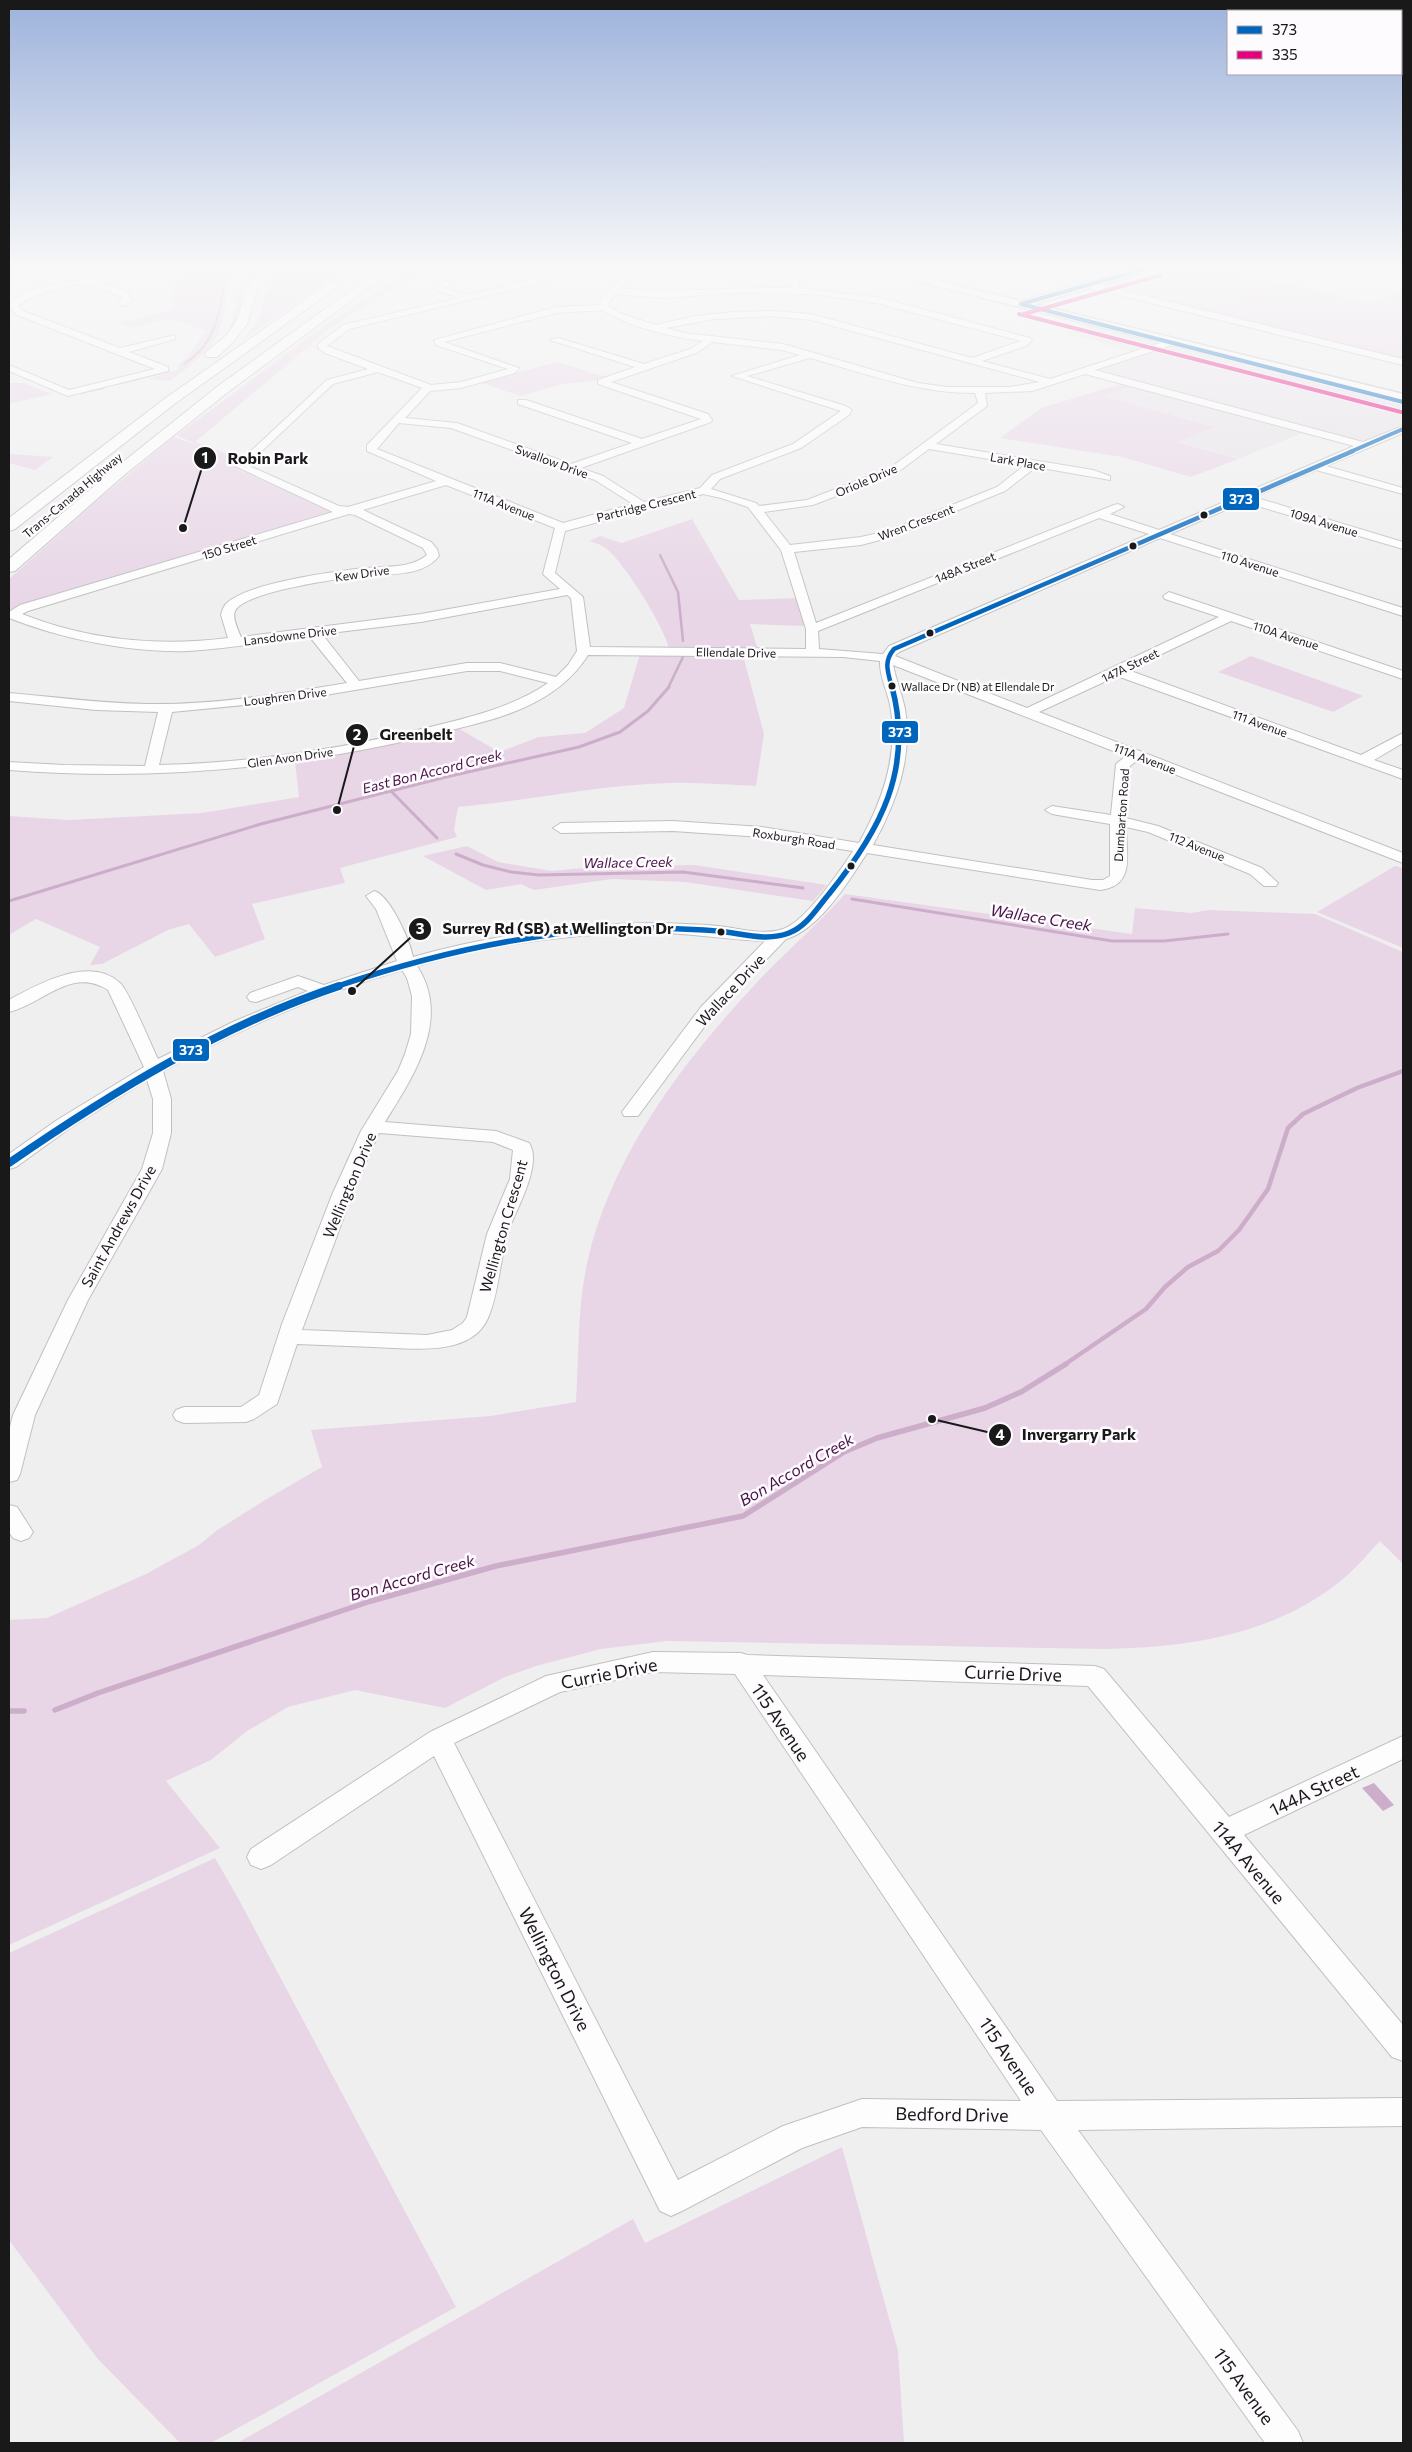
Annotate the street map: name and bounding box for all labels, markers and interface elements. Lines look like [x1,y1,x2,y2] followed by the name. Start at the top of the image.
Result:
[1227,10,1402,75] legend
[1272,20,1297,38] text: 373
[1272,45,1298,63] text: 335
[514,441,590,481] street label: Swallow Drive
[193,443,318,474] callout: Robin Park
[202,448,208,466] text: 1
[228,448,309,467] text: Robin Park
[19,449,125,541] street label: Trans-Canada Highway
[989,449,1047,473] street label: Lark Place
[833,461,899,499] street label: Oriole Drive
[471,485,537,523] street label: 111A Avenue
[595,486,697,524] street label: Partridge Crescent
[1222,487,1260,511] line badge: 373
[1229,490,1253,507] text: 373
[876,501,956,543] street label: Wren Crescent
[1288,505,1360,539] street label: 109A Avenue
[1199,510,1209,520] unlabelled marker
[200,532,258,562] street label: 150 Street
[1128,541,1138,551] unlabelled marker
[1219,547,1281,579] street label: 110 Avenue
[933,549,997,585] street label: 148A Street
[334,562,390,584] street label: Kew Drive
[1251,618,1321,652] street label: 110A Avenue
[243,622,337,648] street label: Lansdowne Drive
[925,628,935,638] unlabelled marker
[696,644,776,660] street label: Ellendale Drive
[1099,645,1161,685] street label: 147A Street
[901,680,1055,693] place label: Wallace Dr (NB) at Ellendale Dr
[887,681,897,691] marker: Wallace Dr (NB) at Ellendale Dr
[243,684,327,708] street label: Loughren Drive
[1230,707,1290,739] street label: 111 Avenue
[345,719,463,750] callout: Greenbelt
[881,720,919,744] line badge: 373
[888,723,912,740] text: 373
[379,724,453,743] text: Greenbelt
[353,725,361,743] text: 2
[1112,740,1178,776] street label: 111A Avenue
[246,744,334,770] street label: Glen Avon Drive
[360,745,504,797] water label: East Bon Accord Creek
[1111,768,1131,862] street label: Dumbarton Road
[752,825,836,851] street label: Roxburgh Road
[1167,828,1227,864] street label: 112 Avenue
[583,853,673,871] water label: Wallace Creek
[846,861,856,871] unlabelled marker
[989,900,1093,934] water label: Wallace Creek
[408,913,684,944] callout: Surrey Rd (SB) at Wellington Dr
[442,918,674,937] text: Surrey Rd (SB) at Wellington Dr
[416,919,425,937] text: 3
[716,927,726,937] unlabelled marker
[692,950,768,1030] street label: Wallace Drive
[172,1038,210,1062] line badge: 373
[179,1041,203,1058] text: 373
[319,1129,379,1241] street label: Wellington Drive
[475,1157,531,1295] street label: Wellington Crescent
[77,1162,159,1290] street label: Saint Andrews Drive
[987,1419,1146,1450] callout: Invergarry Park
[1022,1424,1137,1443] text: Invergarry Park
[995,1425,1005,1443] text: 4
[735,1428,857,1509] water label: Bon Accord Creek
[347,1550,477,1604] water label: Bon Accord Creek
[559,1653,659,1693] street label: Currie Drive
[964,1660,1062,1686] street label: Currie Drive
[747,1679,815,1765] street label: 115 Avenue
[1266,1760,1362,1820] street label: 144A Street
[1208,1816,1290,1908] street label: 114A Avenue
[514,1904,596,2034] street label: Wellington Drive
[975,2013,1043,2099] street label: 115 Avenue
[895,2102,1009,2126] street label: Bedford Drive
[1209,2343,1279,2429] street label: 115 Avenue

